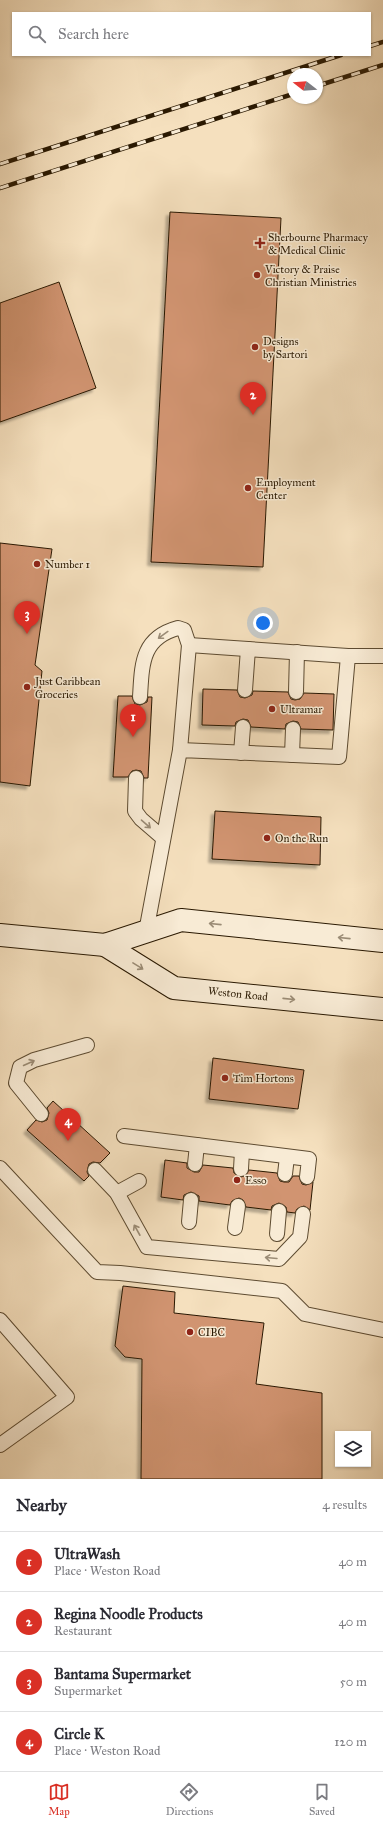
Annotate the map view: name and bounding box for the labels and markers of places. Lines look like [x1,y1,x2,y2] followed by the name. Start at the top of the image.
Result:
[268,231,369,257] place label: Sherbourne Pharmacy & Medical Clinic
[255,238,265,248] marker: Sherbourne Pharmacy & Medical Clinic
[264,263,357,289] place label: Victory & Praise Christian Ministries
[252,270,262,280] marker: Victory & Praise Christian Ministries
[263,335,307,361] place label: Designs by Sartori
[250,342,260,352] marker: Designs by Sartori
[240,382,266,415] pin: 2
[256,476,316,502] place label: Employment Center
[243,483,253,493] marker: Employment Center
[45,558,90,571] place label: Number 1
[32,559,42,569] marker: Number 1
[14,601,40,634] pin: 3
[34,675,100,701] place label: Just Caribbean Groceries
[22,682,32,692] marker: Just Caribbean Groceries
[280,703,323,716] place label: Ultramar
[120,704,146,737] pin: 1
[267,704,277,714] marker: Ultramar
[275,832,328,845] place label: On the Run
[262,833,272,843] marker: On the Run
[233,1072,294,1085] place label: Tim Hortons
[220,1073,230,1083] marker: Tim Hortons
[55,1108,81,1141] pin: 4
[245,1174,267,1187] place label: Esso
[232,1175,242,1185] marker: Esso
[198,1326,225,1339] place label: CIBC
[185,1327,195,1337] marker: CIBC

